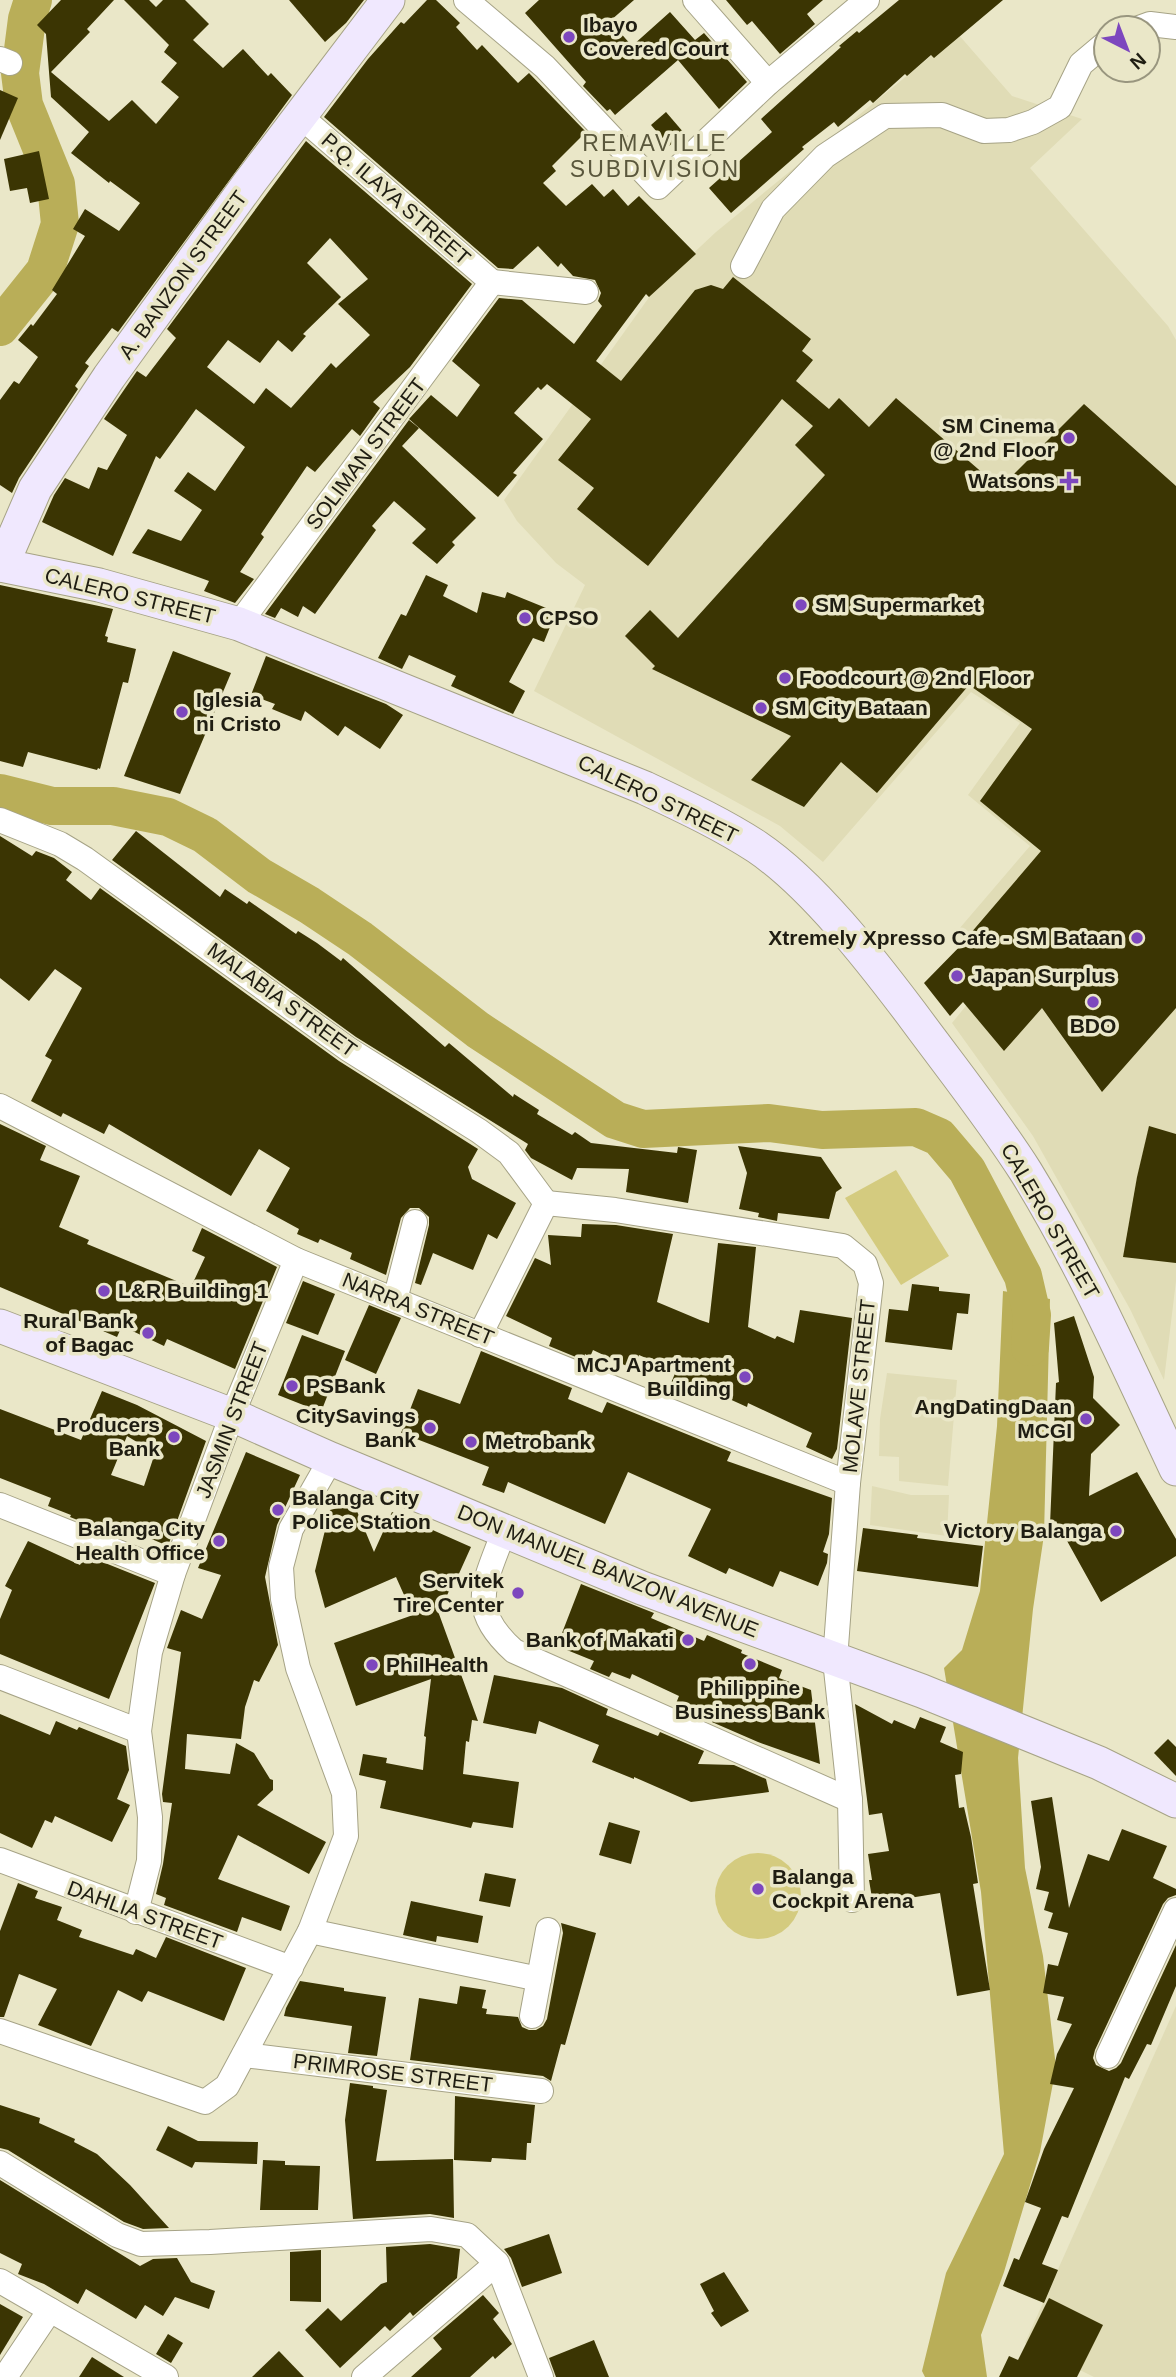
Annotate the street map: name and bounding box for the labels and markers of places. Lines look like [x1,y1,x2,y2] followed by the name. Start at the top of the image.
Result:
[583,13,729,60] place label: Ibayo Covered Court
[561,29,577,45] marker: Ibayo Covered Court
[933,414,1055,461] place label: SM Cinema @ 2nd Floor
[1061,430,1077,446] marker: SM Cinema @ 2nd Floor
[968,469,1055,492] place label: Watsons
[1061,473,1077,489] marker: Watsons
[815,593,981,616] place label: SM Supermarket
[793,597,809,613] marker: SM Supermarket
[539,606,599,629] place label: CPSO
[517,610,533,626] marker: CPSO
[799,666,1031,689] place label: Foodcourt @ 2nd Floor
[777,670,793,686] marker: Foodcourt @ 2nd Floor
[196,688,281,735] place label: Iglesia ni Cristo
[775,696,928,719] place label: SM City Bataan
[753,700,769,716] marker: SM City Bataan
[174,704,190,720] marker: Iglesia ni Cristo
[768,926,1123,949] place label: Xtremely Xpresso Cafe - SM Bataan
[1129,930,1145,946] marker: Xtremely Xpresso Cafe - SM Bataan
[971,964,1116,987] place label: Japan Surplus
[949,968,965,984] marker: Japan Surplus
[1085,994,1101,1010] marker: BDO
[1070,1014,1116,1037] place label: BDO
[118,1279,269,1302] place label: L&R Building 1
[96,1283,112,1299] marker: L&R Building 1
[23,1309,134,1356] place label: Rural Bank of Bagac
[140,1325,156,1341] marker: Rural Bank of Bagac
[577,1353,731,1400] place label: MCJ Apartment Building
[737,1369,753,1385] marker: MCJ Apartment Building
[306,1374,386,1397] place label: PSBank
[284,1378,300,1394] marker: PSBank
[915,1395,1072,1442] place label: AngDatingDaan MCGI
[296,1404,416,1451] place label: CitySavings Bank
[1078,1411,1094,1427] marker: AngDatingDaan MCGI
[56,1413,160,1460] place label: Producers Bank
[422,1420,438,1436] marker: CitySavings Bank
[166,1429,182,1445] marker: Producers Bank
[485,1430,592,1453] place label: Metrobank
[463,1434,479,1450] marker: Metrobank
[292,1486,431,1533] place label: Balanga City Police Station
[270,1502,286,1518] marker: Balanga City Police Station
[75,1517,205,1564] place label: Balanga City Health Office
[944,1519,1102,1542] place label: Victory Balanga
[1108,1523,1124,1539] marker: Victory Balanga
[211,1533,227,1549] marker: Balanga City Health Office
[394,1569,504,1616] place label: Servitek Tire Center
[510,1585,526,1601] marker: Servitek Tire Center
[526,1628,674,1651] place label: Bank of Makati
[680,1632,696,1648] marker: Bank of Makati
[386,1653,489,1676] place label: PhilHealth
[742,1656,758,1672] marker: Philippine Business Bank
[364,1657,380,1673] marker: PhilHealth
[675,1676,826,1723] place label: Philippine Business Bank
[772,1865,914,1912] place label: Balanga Cockpit Arena
[750,1881,766,1897] marker: Balanga Cockpit Arena

